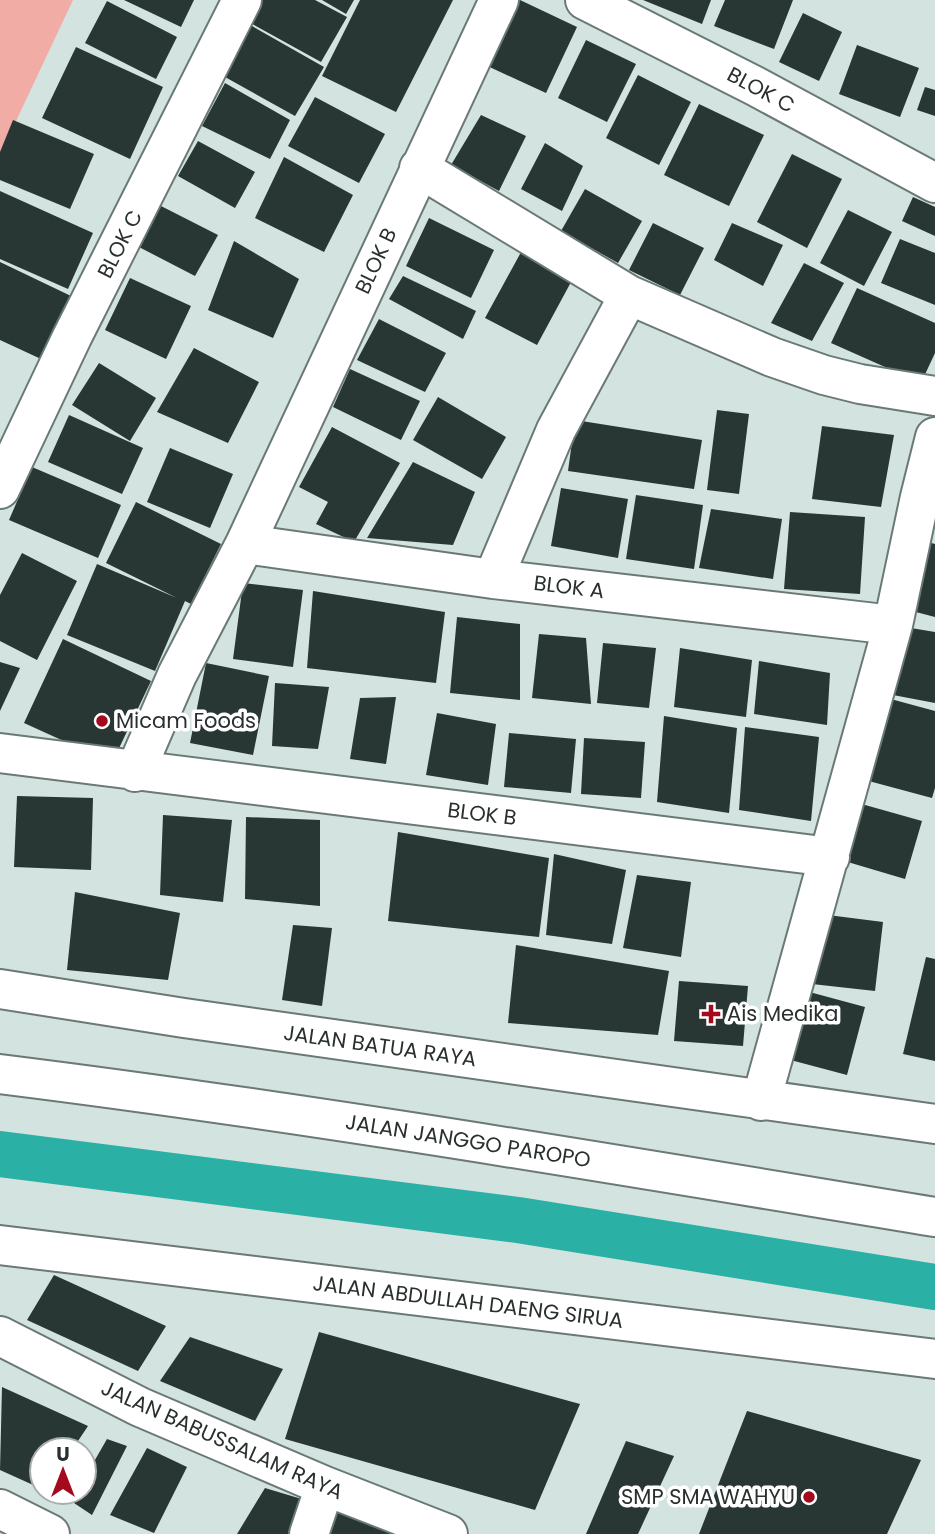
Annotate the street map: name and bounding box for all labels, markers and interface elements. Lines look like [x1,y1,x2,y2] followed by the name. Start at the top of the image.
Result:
[722,60,800,119] street label: BLOK C
[90,205,149,283] street label: BLOK C
[348,223,403,298] street label: BLOK B
[532,568,606,605] street label: BLOK A
[116,706,256,735] place label: Micam Foods
[94,713,110,729] marker: Micam Foods
[446,795,518,832] street label: BLOK B
[727,999,838,1028] place label: Ais Medika
[701,1004,721,1024] marker: Ais Medika
[282,1018,478,1073] street label: JALAN BATUA RAYA
[343,1107,593,1174] street label: JALAN JANGGO PAROPO
[311,1268,625,1335] street label: JALAN ABDULLAH DAENG SIRUA
[97,1373,348,1506] street label: JALAN BABUSSALAM RAYA
[28,1436,98,1506] north arrow
[56,1441,70,1468] text: U
[621,1482,795,1511] place label: SMP SMA WAHYU
[801,1489,817,1505] marker: SMP SMA WAHYU

